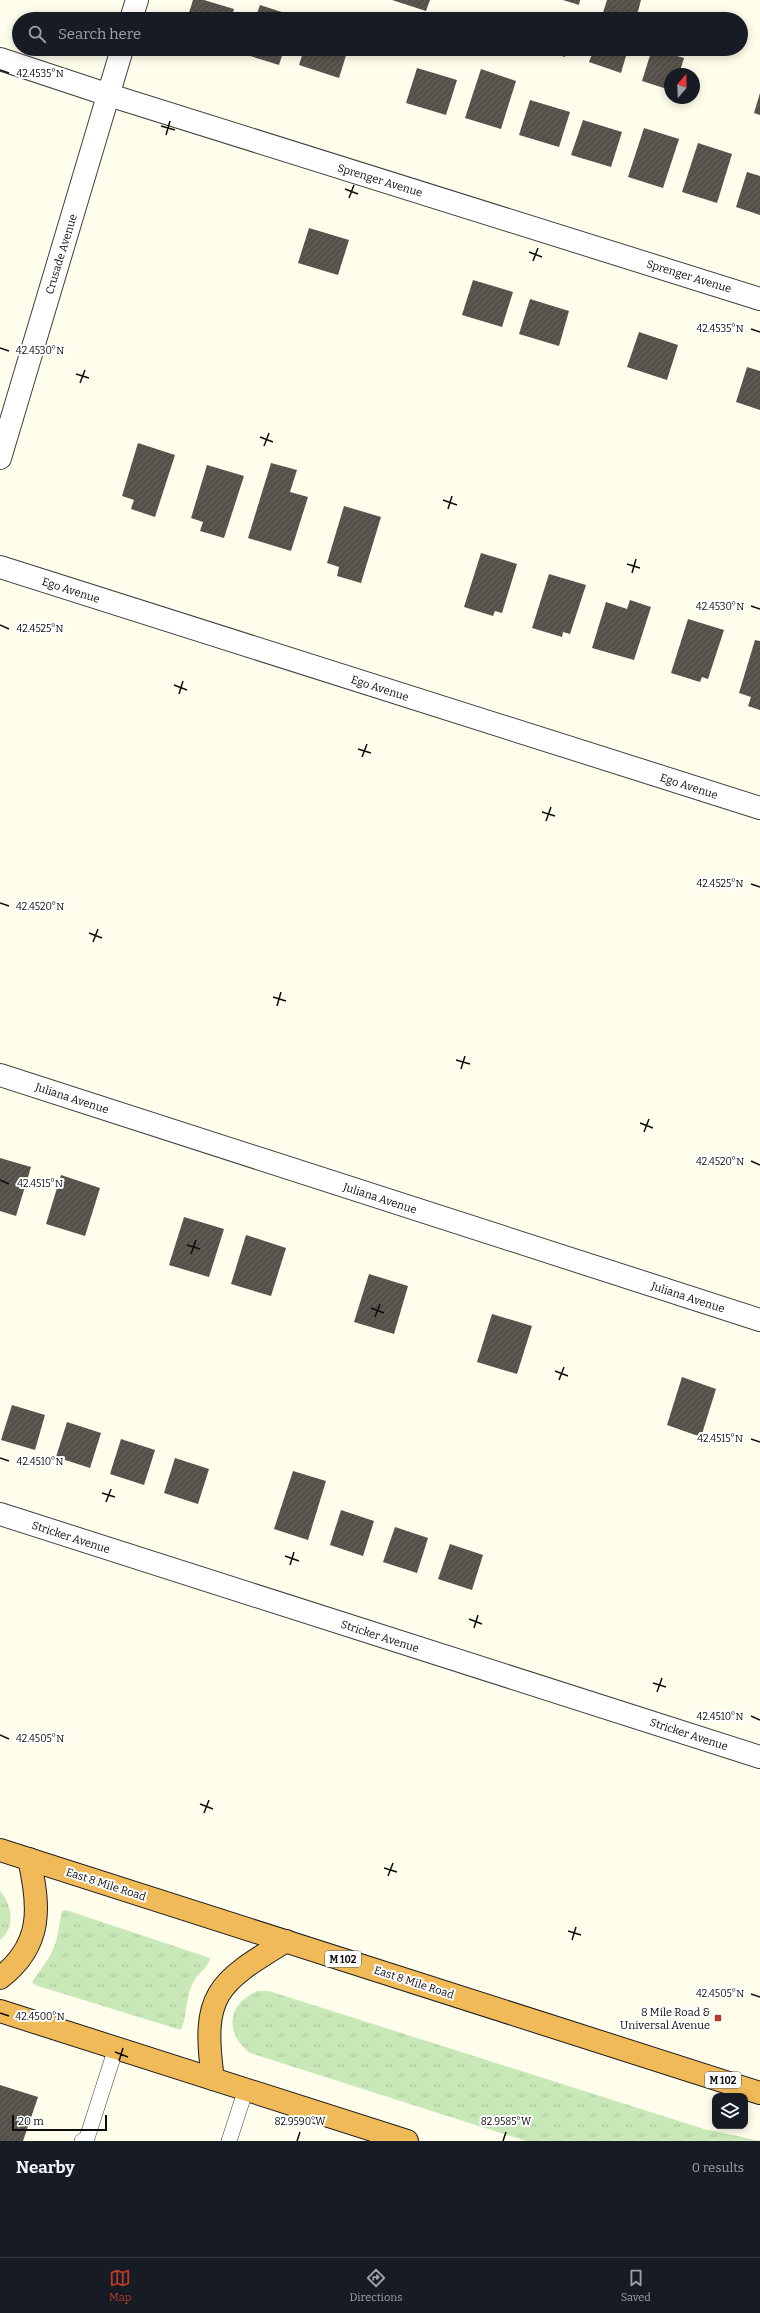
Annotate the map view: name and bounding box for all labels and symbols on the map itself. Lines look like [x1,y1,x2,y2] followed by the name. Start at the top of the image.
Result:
[16,68,64,80] text: 42.4535°N
[664,68,700,104] north arrow
[336,161,424,200] street label: Sprenger Avenue
[43,213,80,296] street label: Crusade Avenue
[645,257,733,296] street label: Sprenger Avenue
[696,323,744,335] text: 42.4535°N
[16,345,64,357] text: 42.4530°N
[40,575,101,606] street label: Ego Avenue
[696,601,744,613] text: 42.4530°N
[16,623,64,635] text: 42.4525°N
[349,673,410,704] street label: Ego Avenue
[658,771,719,802] street label: Ego Avenue
[696,878,744,890] text: 42.4525°N
[16,901,64,913] text: 42.4520°N
[33,1080,110,1116] street label: Juliana Avenue
[696,1156,744,1168] text: 42.4520°N
[17,1178,63,1190] text: 42.4515°N
[341,1180,418,1216] street label: Juliana Avenue
[649,1279,726,1315] street label: Juliana Avenue
[697,1433,743,1445] text: 42.4515°N
[17,1456,63,1468] text: 42.4510°N
[30,1519,112,1556] street label: Stricker Avenue
[339,1618,421,1655] street label: Stricker Avenue
[697,1711,743,1723] text: 42.4510°N
[648,1716,730,1753] street label: Stricker Avenue
[16,1733,64,1745] text: 42.4505°N
[64,1865,148,1904] street label: East 8 Mile Road
[325,1951,361,1967] road number: M 102
[372,1963,456,2002] street label: East 8 Mile Road
[696,1988,744,2000] text: 42.4505°N
[620,2006,710,2032] place label: 8 Mile Road & Universal Avenue
[15,2011,65,2023] text: 42.4500°N
[713,2013,723,2023] marker: 8 Mile Road & Universal Avenue
[705,2072,741,2088] road number: M 102
[12,2113,107,2132] scale bar
[274,2116,326,2128] text: 82.9590°W
[481,2116,532,2128] text: 82.9585°W

